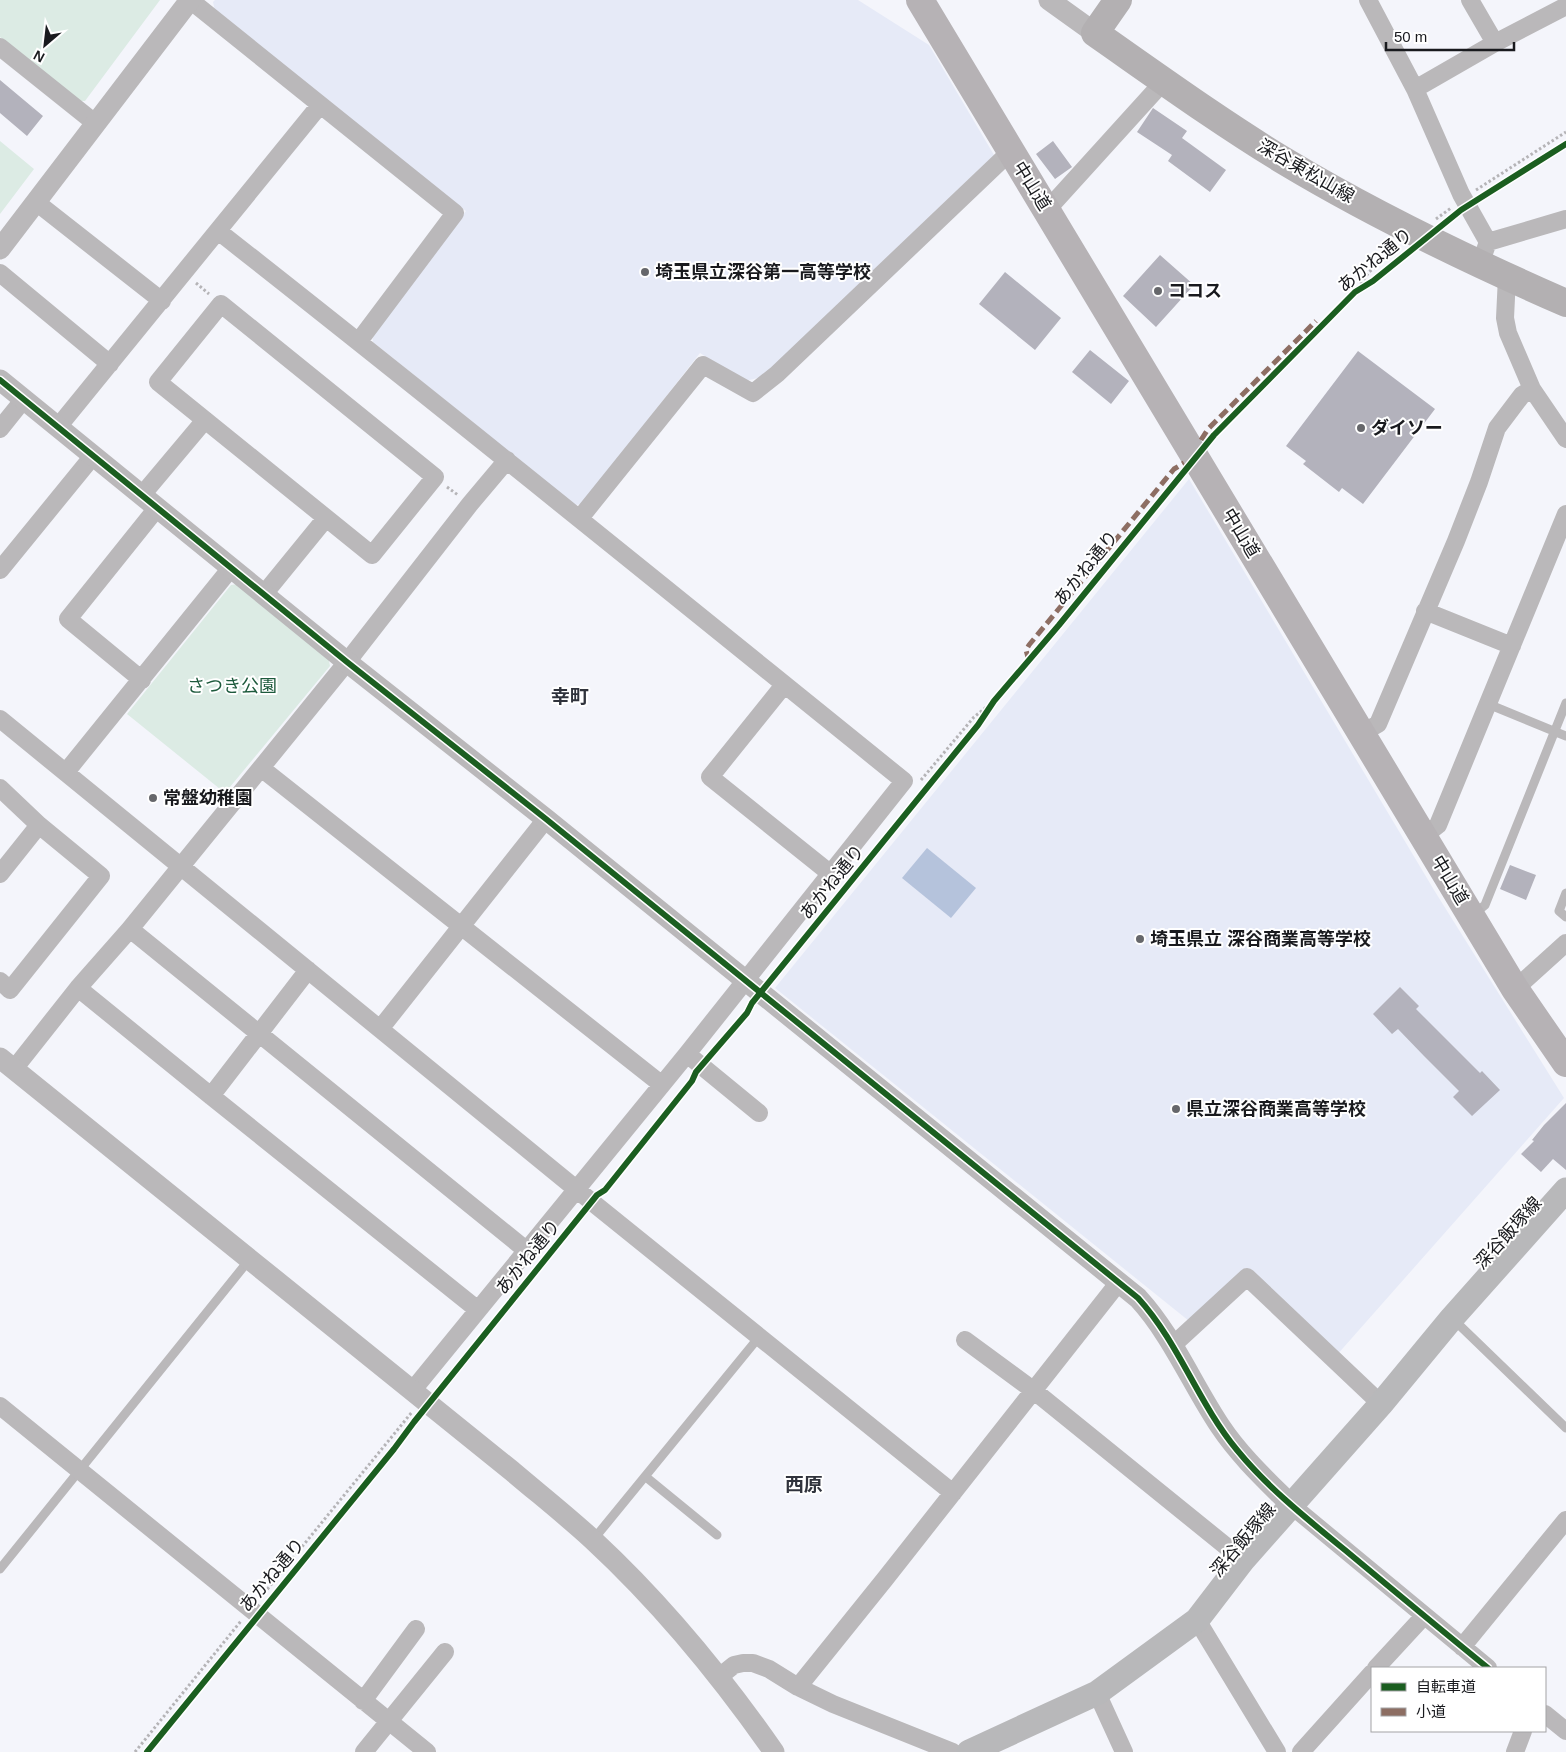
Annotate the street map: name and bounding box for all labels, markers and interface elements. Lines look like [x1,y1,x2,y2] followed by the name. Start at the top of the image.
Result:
[20,20,70,70] north arrow
[1386,20,1514,52] scale bar
[1394,28,1427,45] text: 50 m
[31,47,47,66] text: N
[1254,135,1358,207] street label: 深谷東松山線
[1009,158,1055,214] street label: 中山道
[1334,224,1416,296] street label: あかね通り
[655,262,871,282] place label: 埼玉県立深谷第一高等学校
[639,266,651,278] marker: 埼玉県立深谷第一高等学校
[1168,281,1222,301] place label: ココス
[1152,285,1164,297] marker: ココス
[1371,418,1443,438] place label: ダイソー
[1355,422,1367,434] marker: ダイソー
[1219,505,1263,561] street label: 中山道
[1050,527,1122,609] street label: あかね通り
[187,676,277,696] park label: さつき公園
[551,686,589,707] district label: 幸町
[163,788,253,808] place label: 常盤幼稚園
[147,792,159,804] marker: 常盤幼稚園
[796,841,868,923] street label: あかね通り
[1428,852,1472,908] street label: 中山道
[1150,929,1371,949] place label: 埼玉県立 深谷商業高等学校
[1134,933,1146,945] marker: 埼玉県立 深谷商業高等学校
[1186,1099,1366,1119] place label: 県立深谷商業高等学校
[1170,1103,1182,1115] marker: 県立深谷商業高等学校
[1470,1193,1546,1273] street label: 深谷飯塚線
[492,1216,564,1298] street label: あかね通り
[785,1474,823,1495] district label: 西原
[1206,1499,1280,1581] street label: 深谷飯塚線
[235,1534,309,1616] street label: あかね通り
[1371,1667,1546,1732] legend
[1416,1678,1476,1695] text: 自転車道
[1416,1703,1446,1720] text: 小道

